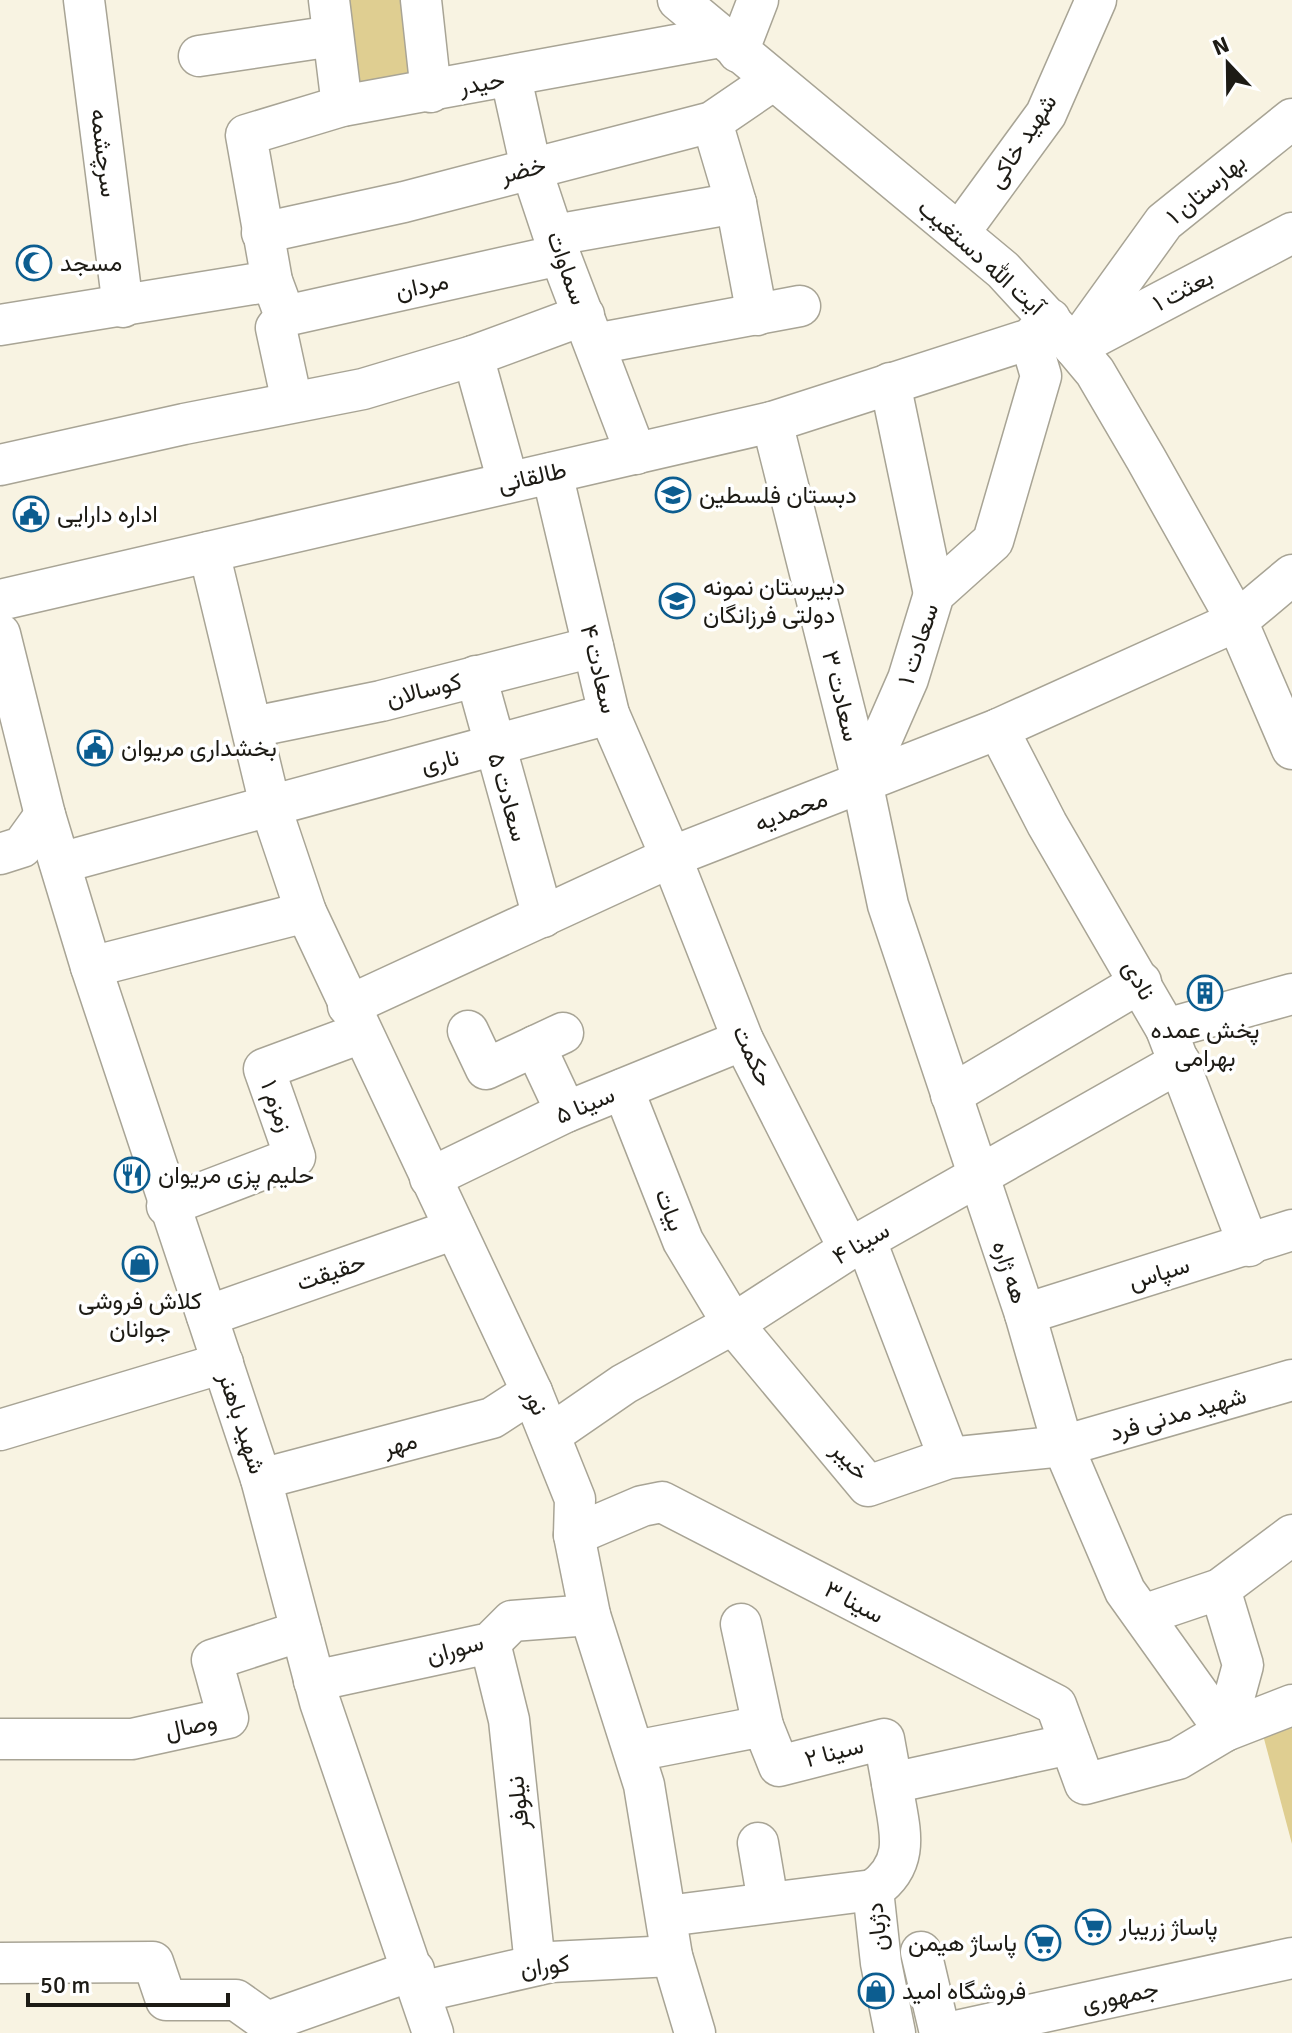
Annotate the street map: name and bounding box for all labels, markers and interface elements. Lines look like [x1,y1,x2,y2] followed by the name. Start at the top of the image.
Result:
[1188,24,1268,104] north arrow
[1209,31,1233,61] text: N
[456,64,507,102] street label: حیدر
[980,88,1064,194] street label: شهید خاکی
[83,107,124,199] street label: سرچشمه
[1160,147,1252,231] street label: بهارستان ۱
[496,150,549,191] street label: خضر
[912,192,1052,323] street label: آیت الله دستغیب
[540,227,594,309] street label: سماوات
[15,244,53,282] mosque icon: مسجد
[60,248,122,278] place label: مسجد
[1148,262,1218,318] street label: بعثت ۱
[393,266,451,306] street label: مردان
[495,455,569,499] street label: طالقانی
[654,476,692,514] school or university icon: دبستان فلسطین
[699,480,857,510] place label: دبستان فلسطین
[12,495,50,533] public building icon: اداره دارایی
[57,499,158,529] place label: اداره دارایی
[703,572,845,630] place label: دبیرستان نمونه دولتی فرزانگان
[658,582,696,620] school or university icon: دبیرستان نمونه دولتی فرزانگان
[891,600,945,688] street label: سعادت ۱
[574,622,624,716] street label: سعادت ۴
[815,647,867,745] street label: سعادت ۳
[383,666,465,714] street label: کوسالان
[76,729,114,767] public building icon: بخشداری مریوان
[121,733,277,763] place label: بخشداری مریوان
[418,742,462,780] street label: ناری
[481,749,535,845] street label: سعادت ۵
[750,783,832,839] street label: محمدیه
[1116,955,1162,1005] street label: نادی
[1186,974,1224,1012] building icon: پخش عمده بهرامی
[1150,1015,1260,1073] place label: پخش عمده بهرامی
[726,1020,780,1092] street label: حکمت
[253,1076,300,1136] street label: زمزم ۱
[551,1079,619,1131] street label: سینا ۵
[113,1156,151,1194] restaurant icon: حلیم پزی مریوان
[158,1160,314,1191] place label: حلیم پزی مریوان
[648,1185,692,1235] street label: بیات
[827,1215,895,1271] street label: سینا ۴
[985,1236,1035,1308] street label: هه ژاره
[121,1245,159,1283] shop icon: کلاش فروشی جوانان
[293,1246,369,1298] street label: حقیقت
[1125,1250,1193,1297] street label: سپاس
[78,1286,202,1344] place label: کلاش فروشی جوانان
[211,1367,272,1478] street label: شهید باهنر
[1106,1380,1250,1448] street label: شهید مدنی فرد
[517,1383,555,1420] street label: نور
[379,1425,420,1463] street label: مهر
[824,1435,875,1487] street label: خیبر
[819,1574,889,1630] street label: سینا ۳
[423,1627,487,1671] street label: سوران
[162,1706,220,1746] street label: وصال
[801,1730,867,1774] street label: سینا ۲
[500,1775,536,1832] street label: نیلوفر
[860,1901,894,1953] street label: دژبان
[1074,1908,1112,1946] supermarket icon: پاساژ زریبار
[1118,1912,1218,1943] place label: پاساژ زریبار
[1024,1924,1062,1962] supermarket icon: پاساژ هیمن
[908,1928,1017,1959] place label: پاساژ هیمن
[518,1948,572,1984] street label: کوران
[28,1957,228,2007] scale bar
[40,1970,90,2000] text: 50 m
[857,1972,895,2010] shop icon: فروشگاه امید
[1079,1973,1161,2019] street label: جمهوری
[902,1976,1026,2006] place label: فروشگاه امید

